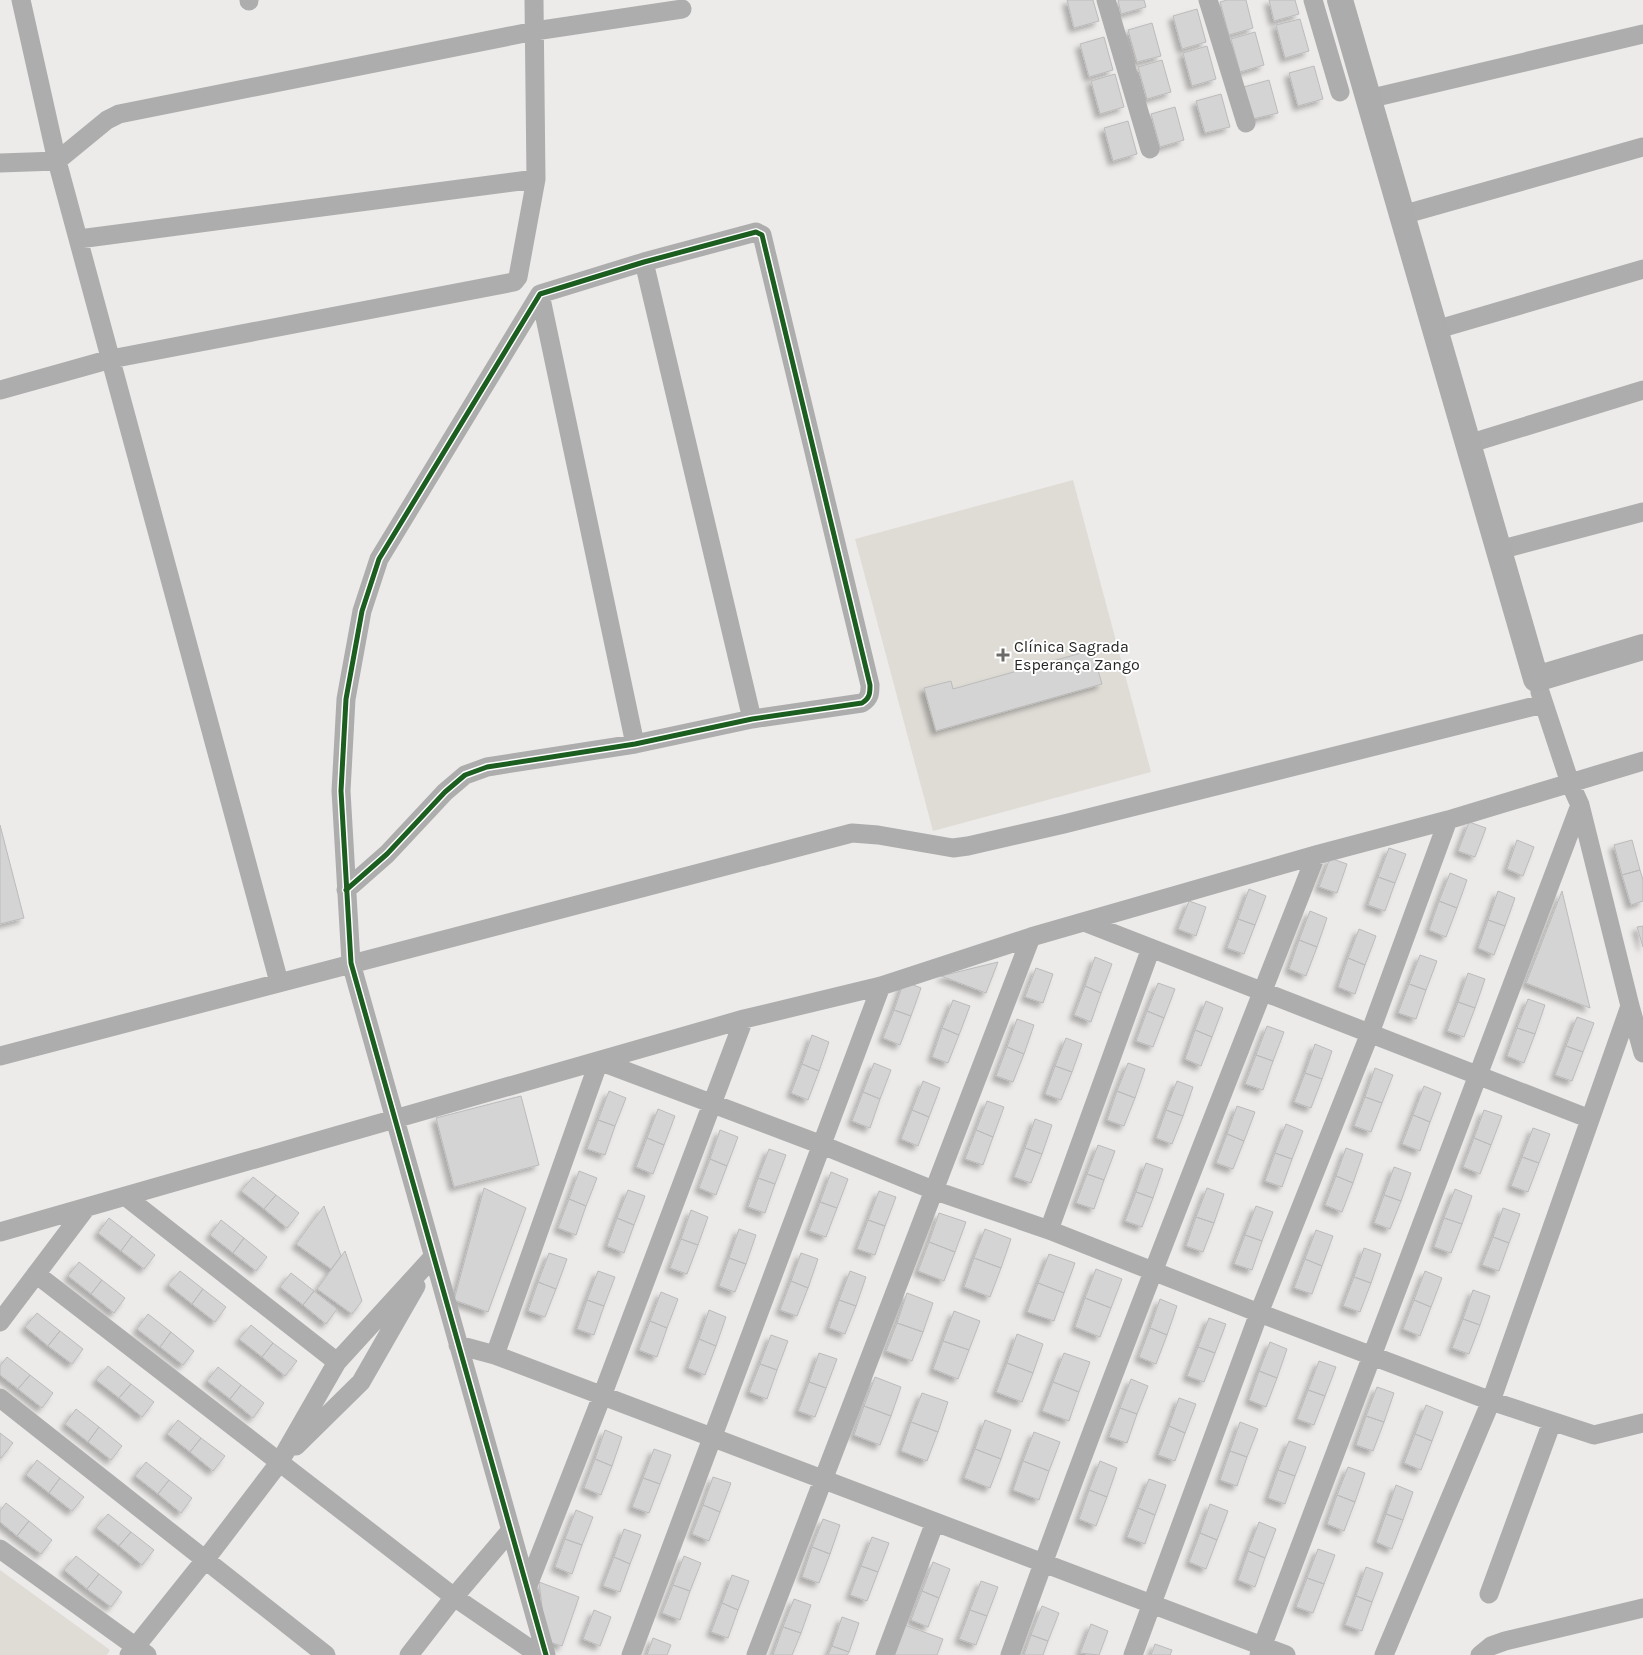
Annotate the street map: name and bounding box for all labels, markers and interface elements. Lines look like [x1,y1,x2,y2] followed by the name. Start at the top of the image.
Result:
[1014,637,1140,674] place label: Clínica Sagrada Esperança Zango
[996,648,1010,662] marker: Clínica Sagrada Esperança Zango

